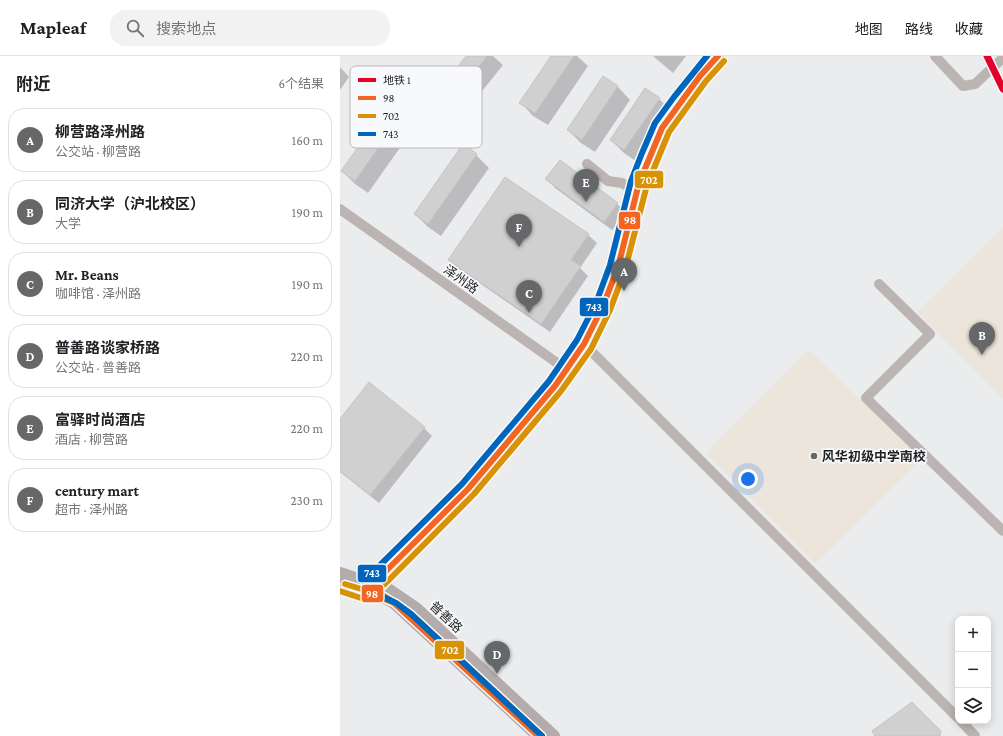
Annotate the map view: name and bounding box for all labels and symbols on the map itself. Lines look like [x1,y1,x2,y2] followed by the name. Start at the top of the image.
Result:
[350,66,482,148] legend
[383,74,411,86] text: 地铁 1
[383,92,395,104] text: 98
[383,110,399,122] text: 702
[383,128,398,140] text: 743
[573,169,599,202] pin: E
[634,170,664,189] line badge: 702
[640,174,658,186] text: 702
[618,211,641,230] line badge: 98
[506,214,532,247] pin: F
[624,214,636,226] text: 98
[611,258,637,291] pin: A
[441,262,481,296] street label: 泽州路
[516,280,542,313] pin: C
[579,297,609,317] line badge: 743
[586,301,602,313] text: 743
[969,322,995,355] pin: B
[822,449,926,464] place label: 风华初级中学南校
[809,451,819,461] marker: 风华初级中学南校
[738,469,758,489] your location
[357,564,387,583] line badge: 743
[364,567,380,579] text: 743
[361,584,384,603] line badge: 98
[366,588,378,600] text: 98
[427,598,465,636] street label: 普善路
[434,640,465,660] line badge: 702
[484,641,510,674] pin: D
[441,644,459,656] text: 702

